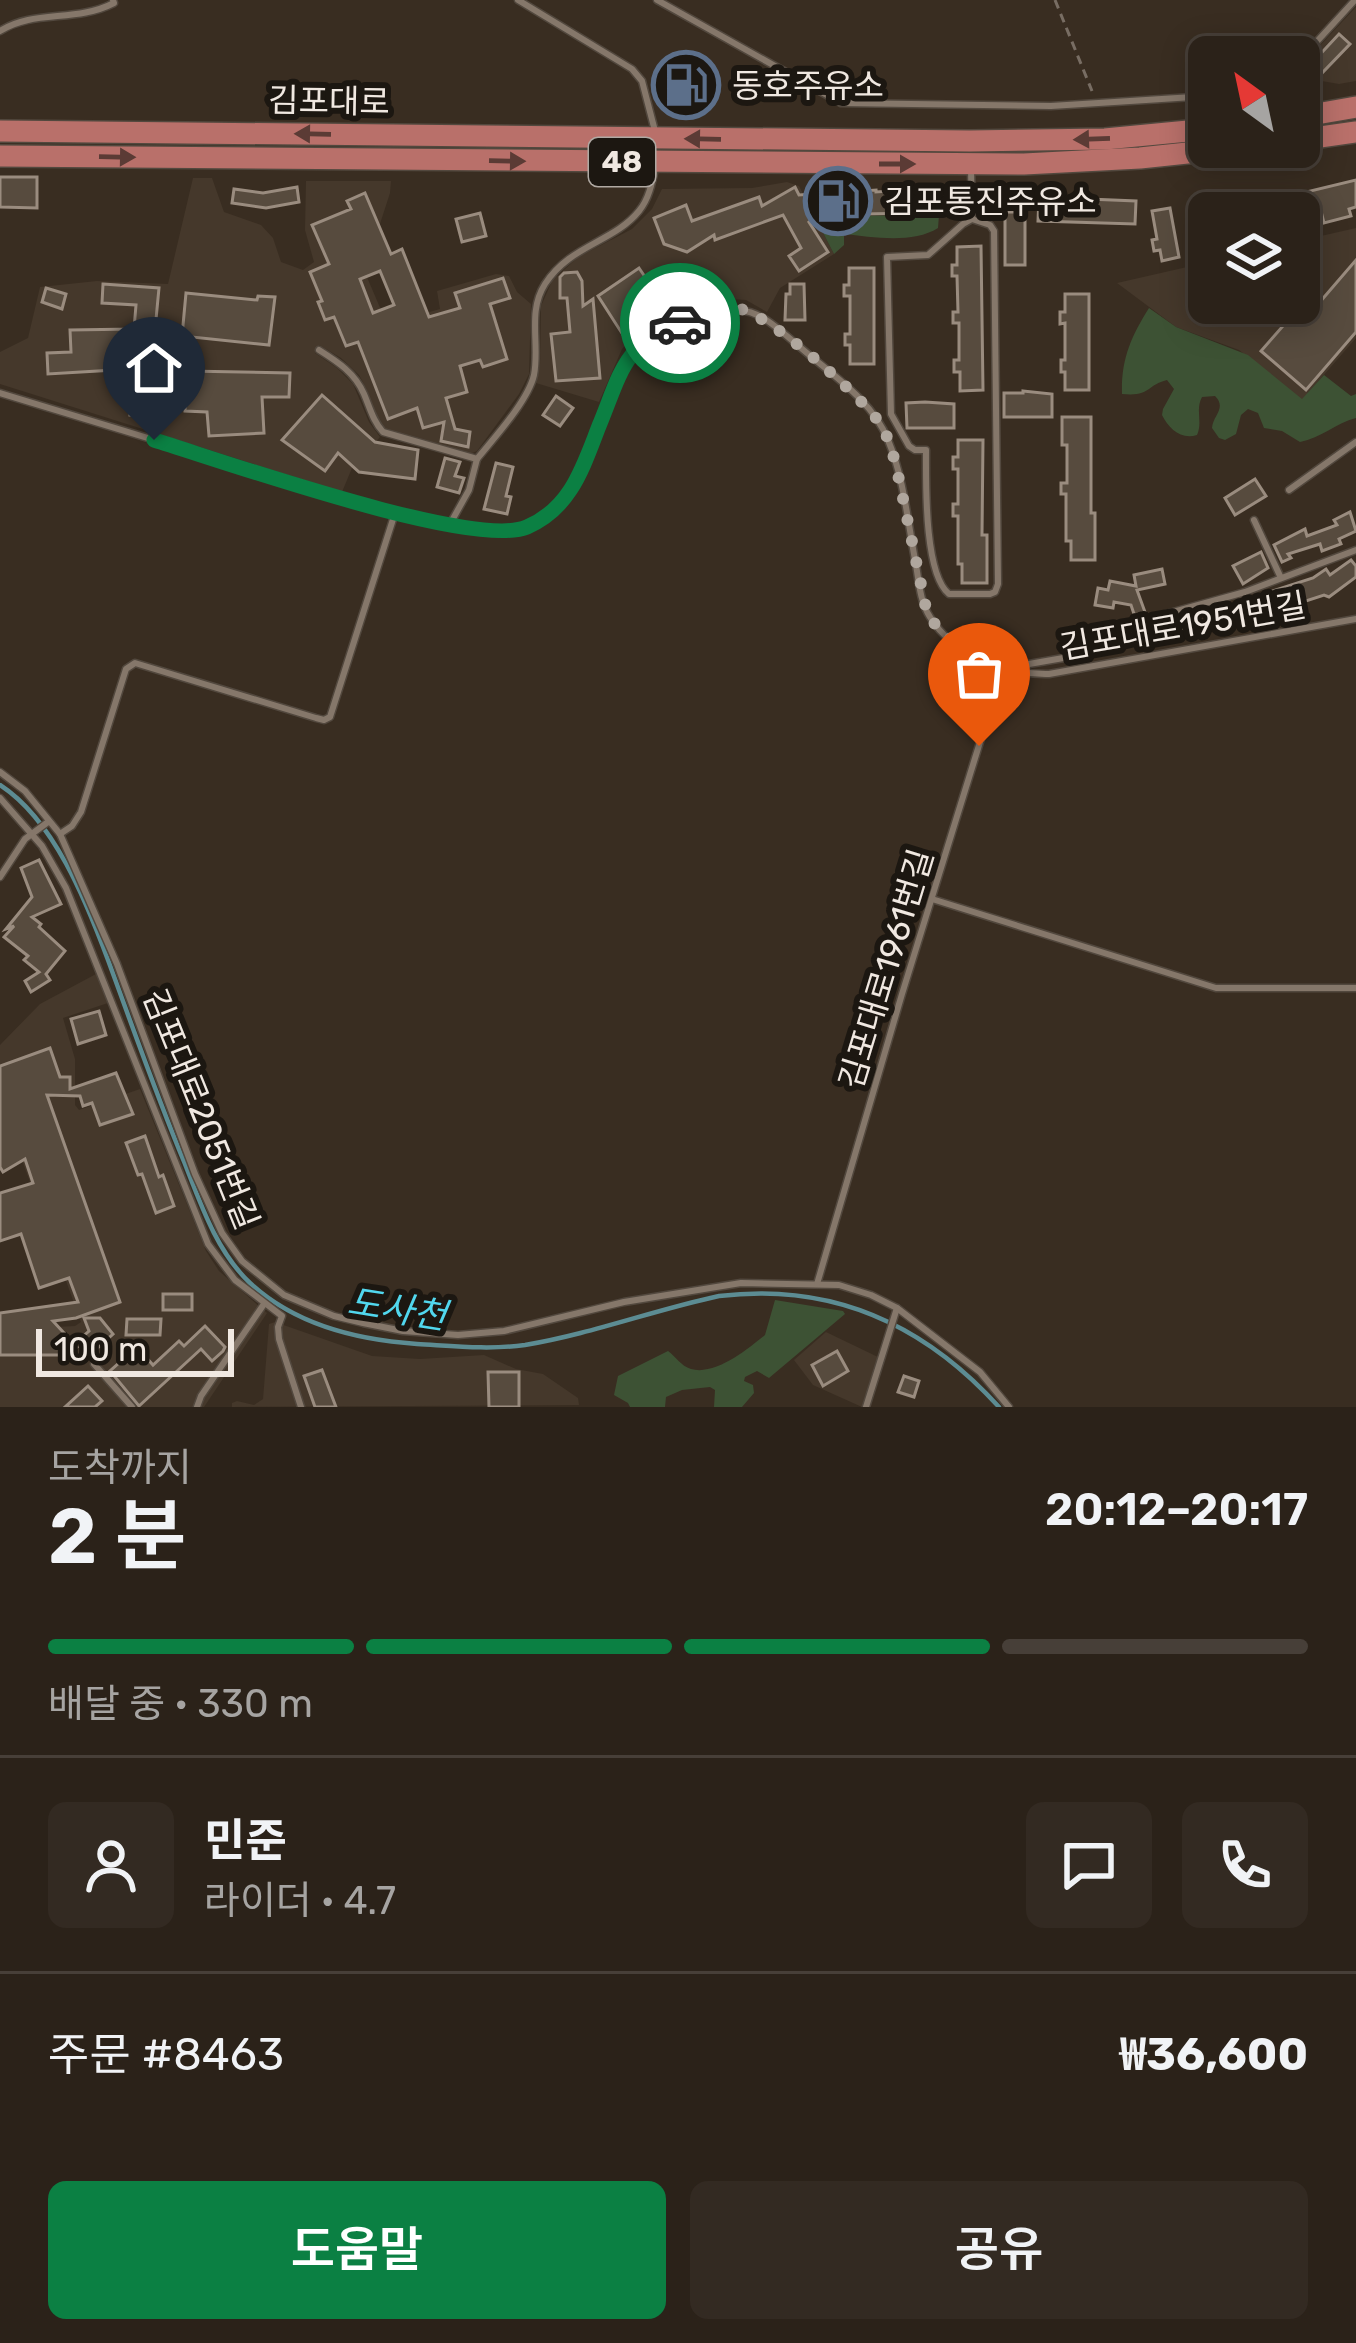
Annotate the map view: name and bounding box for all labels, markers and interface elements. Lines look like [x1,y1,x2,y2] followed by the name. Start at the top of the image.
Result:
[1188,36,1320,168] north arrow
[1188,36,1320,324] map controls
[651,50,721,120] fuel station icon: 동호주유소
[732,66,884,105] place label: 동호주유소
[268,80,390,122] street label: 김포대로
[293,124,331,144] one-way arrow
[683,129,721,148] one-way arrow
[1073,130,1111,149] one-way arrow
[589,138,655,186] road number: 48
[99,147,137,167] one-way arrow
[489,151,527,171] one-way arrow
[879,154,917,174] one-way arrow
[803,166,873,236] fuel station icon: 김포통진주유소
[884,182,1097,221] place label: 김포통진주유소
[1188,192,1320,324] button: layers
[620,263,740,383] courier
[647,290,713,356] icon: car
[103,317,205,440] pin
[121,335,187,401] icon: home
[1057,585,1309,667] street label: 김포대로1951번길
[928,623,1030,746] pin
[946,641,1012,707] icon: bag
[831,844,941,1094] street label: 김포대로1961번길
[135,983,267,1235] street label: 김포대로2051번길
[345,1280,453,1339] water label: 도사천
[36,1323,234,1376] scale bar
[54,1330,147,1369] text: 100 m
[48,1445,192,1491] text: 도착까지
[1045,1483,1308,1536] text: 20:12–20:17
[48,1490,186,1583] text: 2 분
[48,1681,313,1727] text: 배달 중 · 330 m
[48,1802,174,1928] button: person
[1026,1802,1152,1928] button: chat
[1182,1802,1308,1928] button: phone
[204,1814,287,1867] text: 민준
[204,1878,396,1924] text: 라이더 · 4.7
[48,2028,284,2081] text: 주문 #8463
[1120,2028,1308,2081] text: ₩36,600
[48,2181,666,2319] button: 도움말
[690,2181,1308,2319] button: 공유

